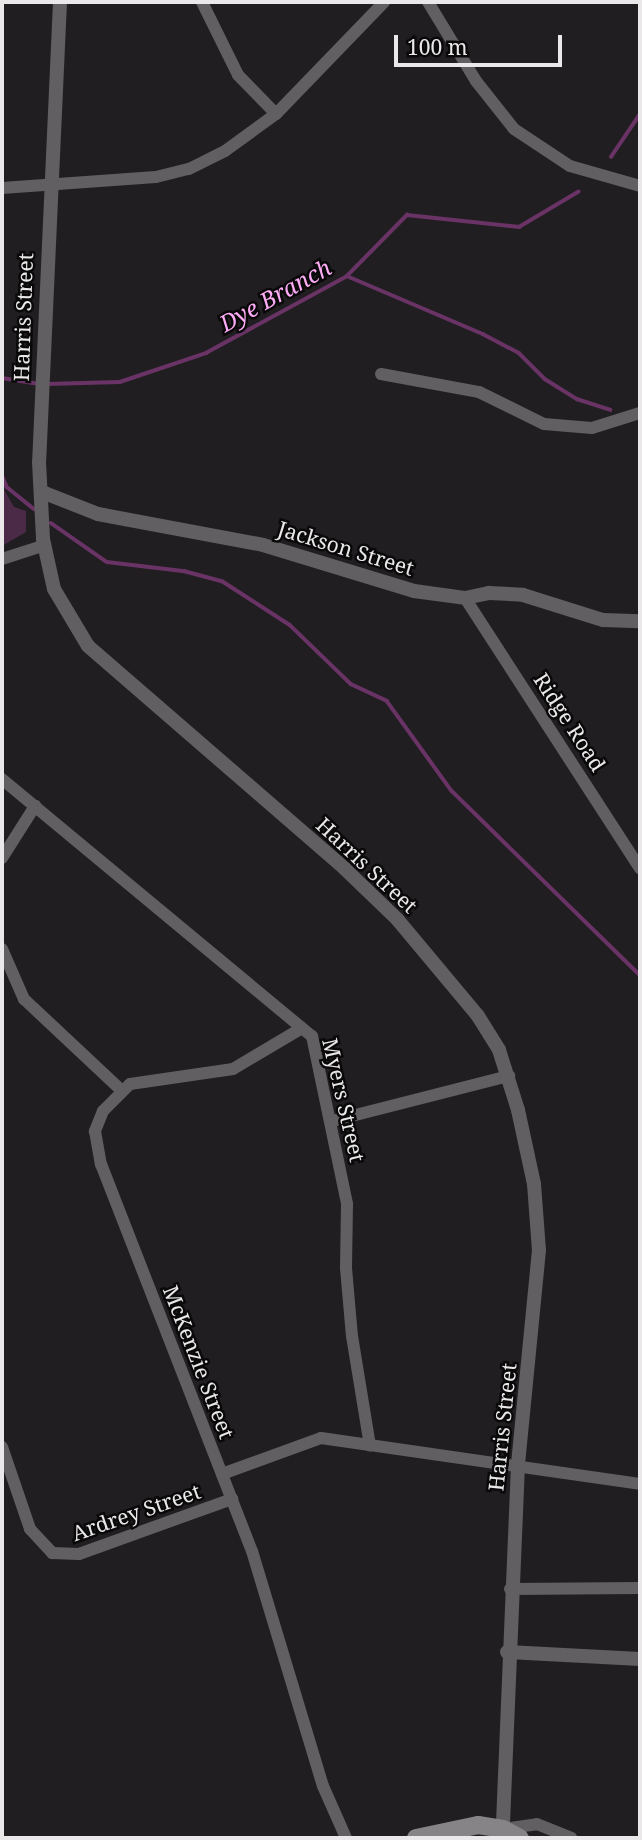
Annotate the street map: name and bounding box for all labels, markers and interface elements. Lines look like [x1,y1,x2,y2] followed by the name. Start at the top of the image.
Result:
[397,21,565,65] scale bar
[407,33,468,61] text: 100 m
[8,252,38,382] street label: Harris Street
[214,253,336,337] water label: Dye Branch
[275,515,417,581] street label: Jackson Street
[529,668,611,776] street label: Ridge Road
[311,812,423,918] street label: Harris Street
[318,1036,370,1164] street label: Myers Street
[158,1282,240,1442] street label: McKenzie Street
[483,1362,521,1492] street label: Harris Street
[68,1478,204,1546] street label: Ardrey Street

